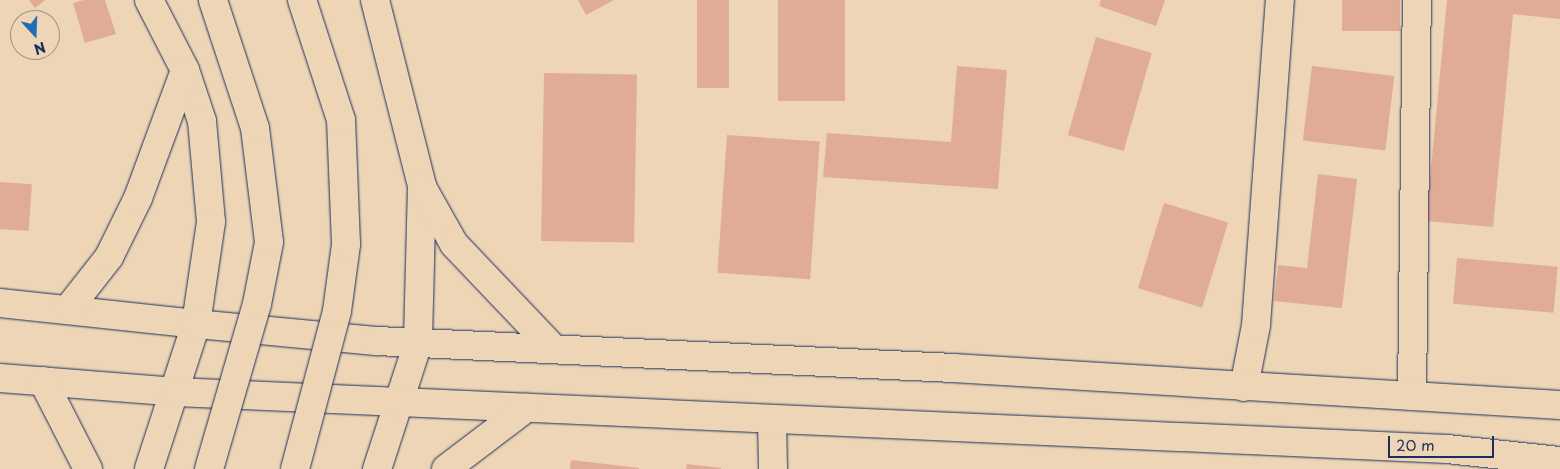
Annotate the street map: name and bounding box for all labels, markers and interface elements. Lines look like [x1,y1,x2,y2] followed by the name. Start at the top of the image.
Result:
[10,10,60,60] north arrow
[31,37,49,60] text: N
[1390,426,1496,458] scale bar
[1396,433,1435,456] text: 20 m

